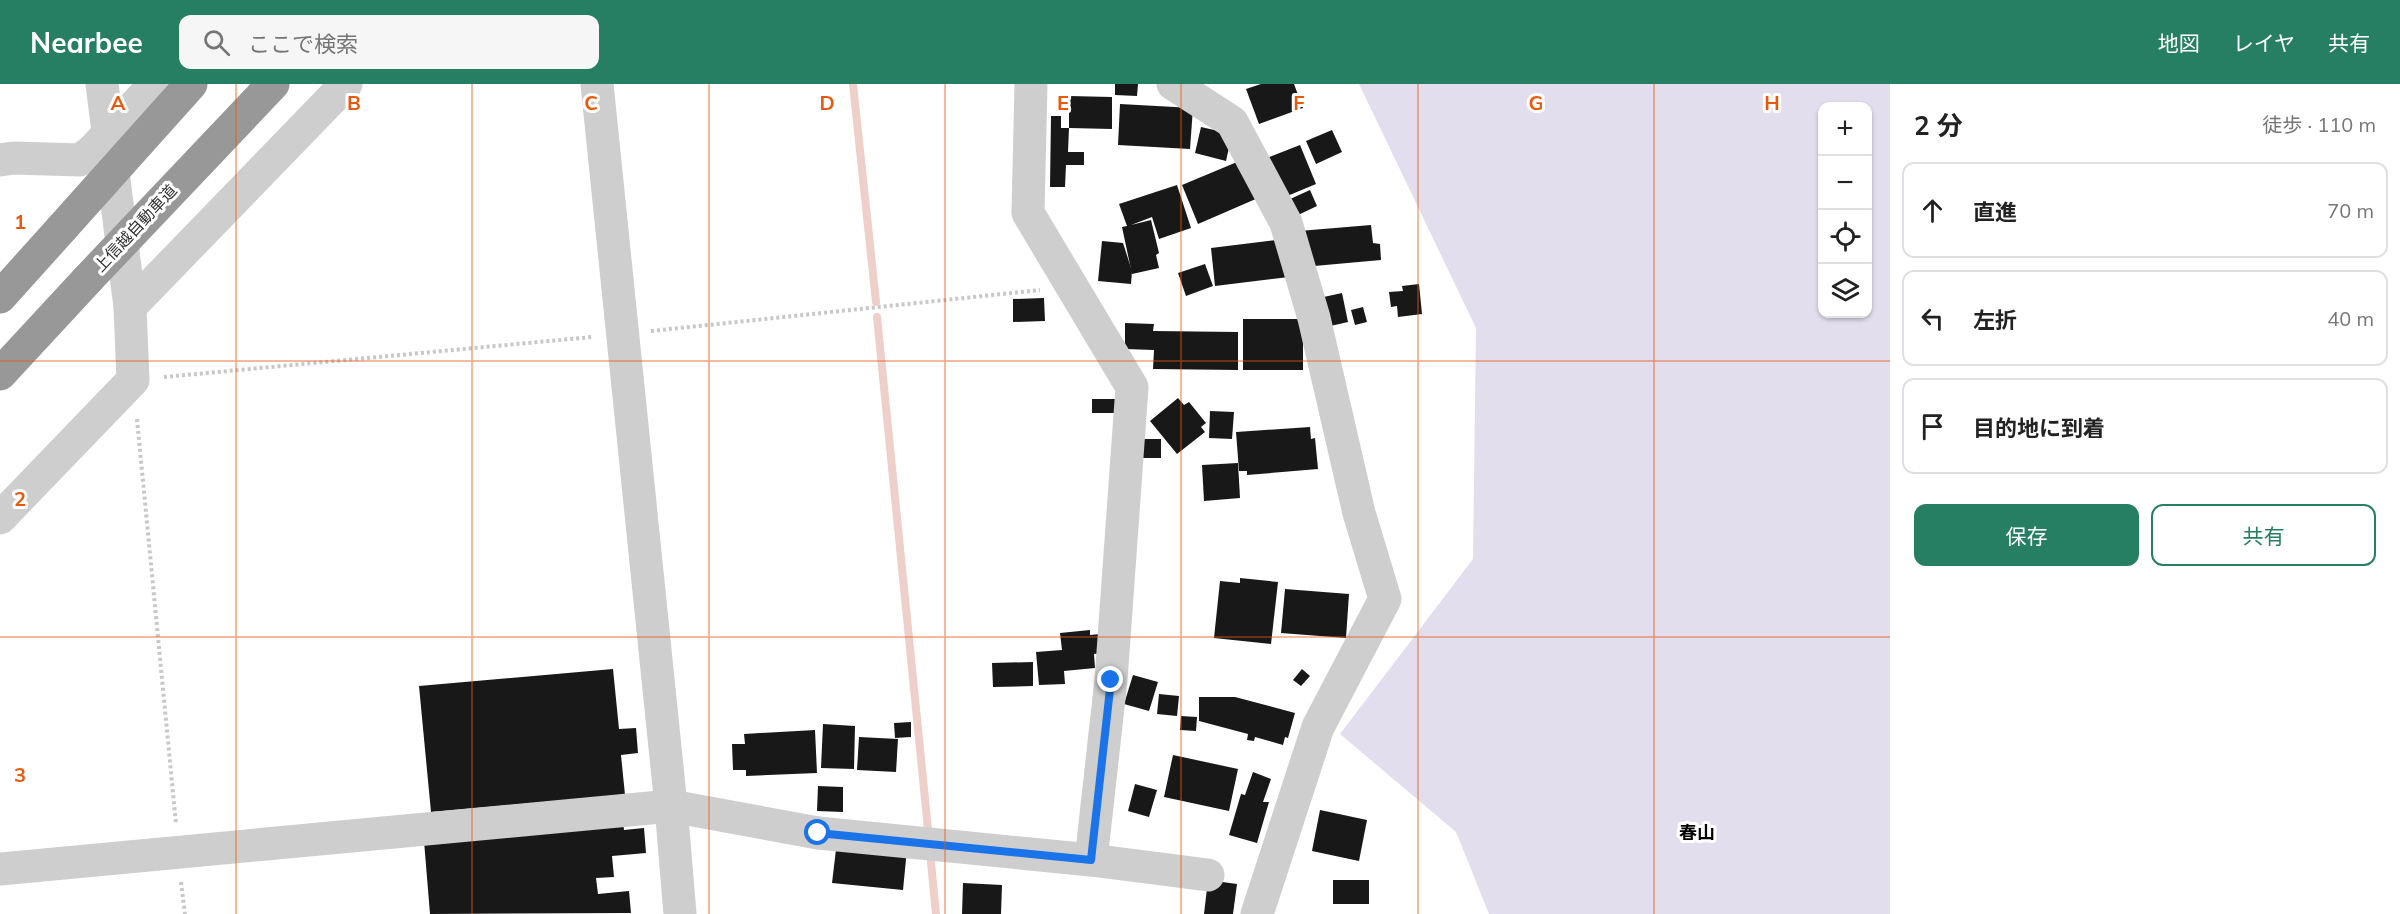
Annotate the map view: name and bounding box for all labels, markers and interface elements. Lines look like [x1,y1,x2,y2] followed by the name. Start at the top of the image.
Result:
[179,15,599,69] search box
[30,25,143,60] text: Nearbee
[200,26,233,59] icon: search
[248,30,358,58] text: ここで検索
[2158,30,2200,56] text: 地図
[2233,30,2295,56] text: レイヤ
[2328,30,2370,56] text: 共有
[111,90,126,115] text: A
[347,90,361,115] text: B
[584,90,598,115] text: C
[819,90,835,115] text: D
[1057,90,1069,115] text: E
[1293,90,1305,115] text: F
[1529,90,1543,115] text: G
[1764,90,1780,115] text: H
[1818,102,1872,318] map controls
[1818,102,1872,156] button: +
[1914,109,1963,142] text: 2 分
[2262,112,2376,137] text: 徒歩 · 110 m
[1818,156,1872,210] button: −
[89,180,181,276] street label: 上信越自動車道
[1916,194,1949,227] icon: ahead
[1973,198,2017,226] text: 直進
[2327,198,2374,223] text: 70 m
[14,209,26,234] text: 1
[1818,210,1872,264] button: locate
[1818,264,1872,318] button: layers
[1916,302,1949,335] icon: left
[1973,306,2017,334] text: 左折
[2327,306,2374,331] text: 40 m
[1916,410,1949,443] icon: arrive
[1973,414,2105,442] text: 目的地に到着
[14,486,26,511] text: 2
[1914,504,2139,566] button: 保存
[2151,504,2376,566] button: 共有
[1097,666,1123,692] route end
[14,762,26,787] text: 3
[804,819,830,845] route start
[1679,821,1715,844] district label: 春山

